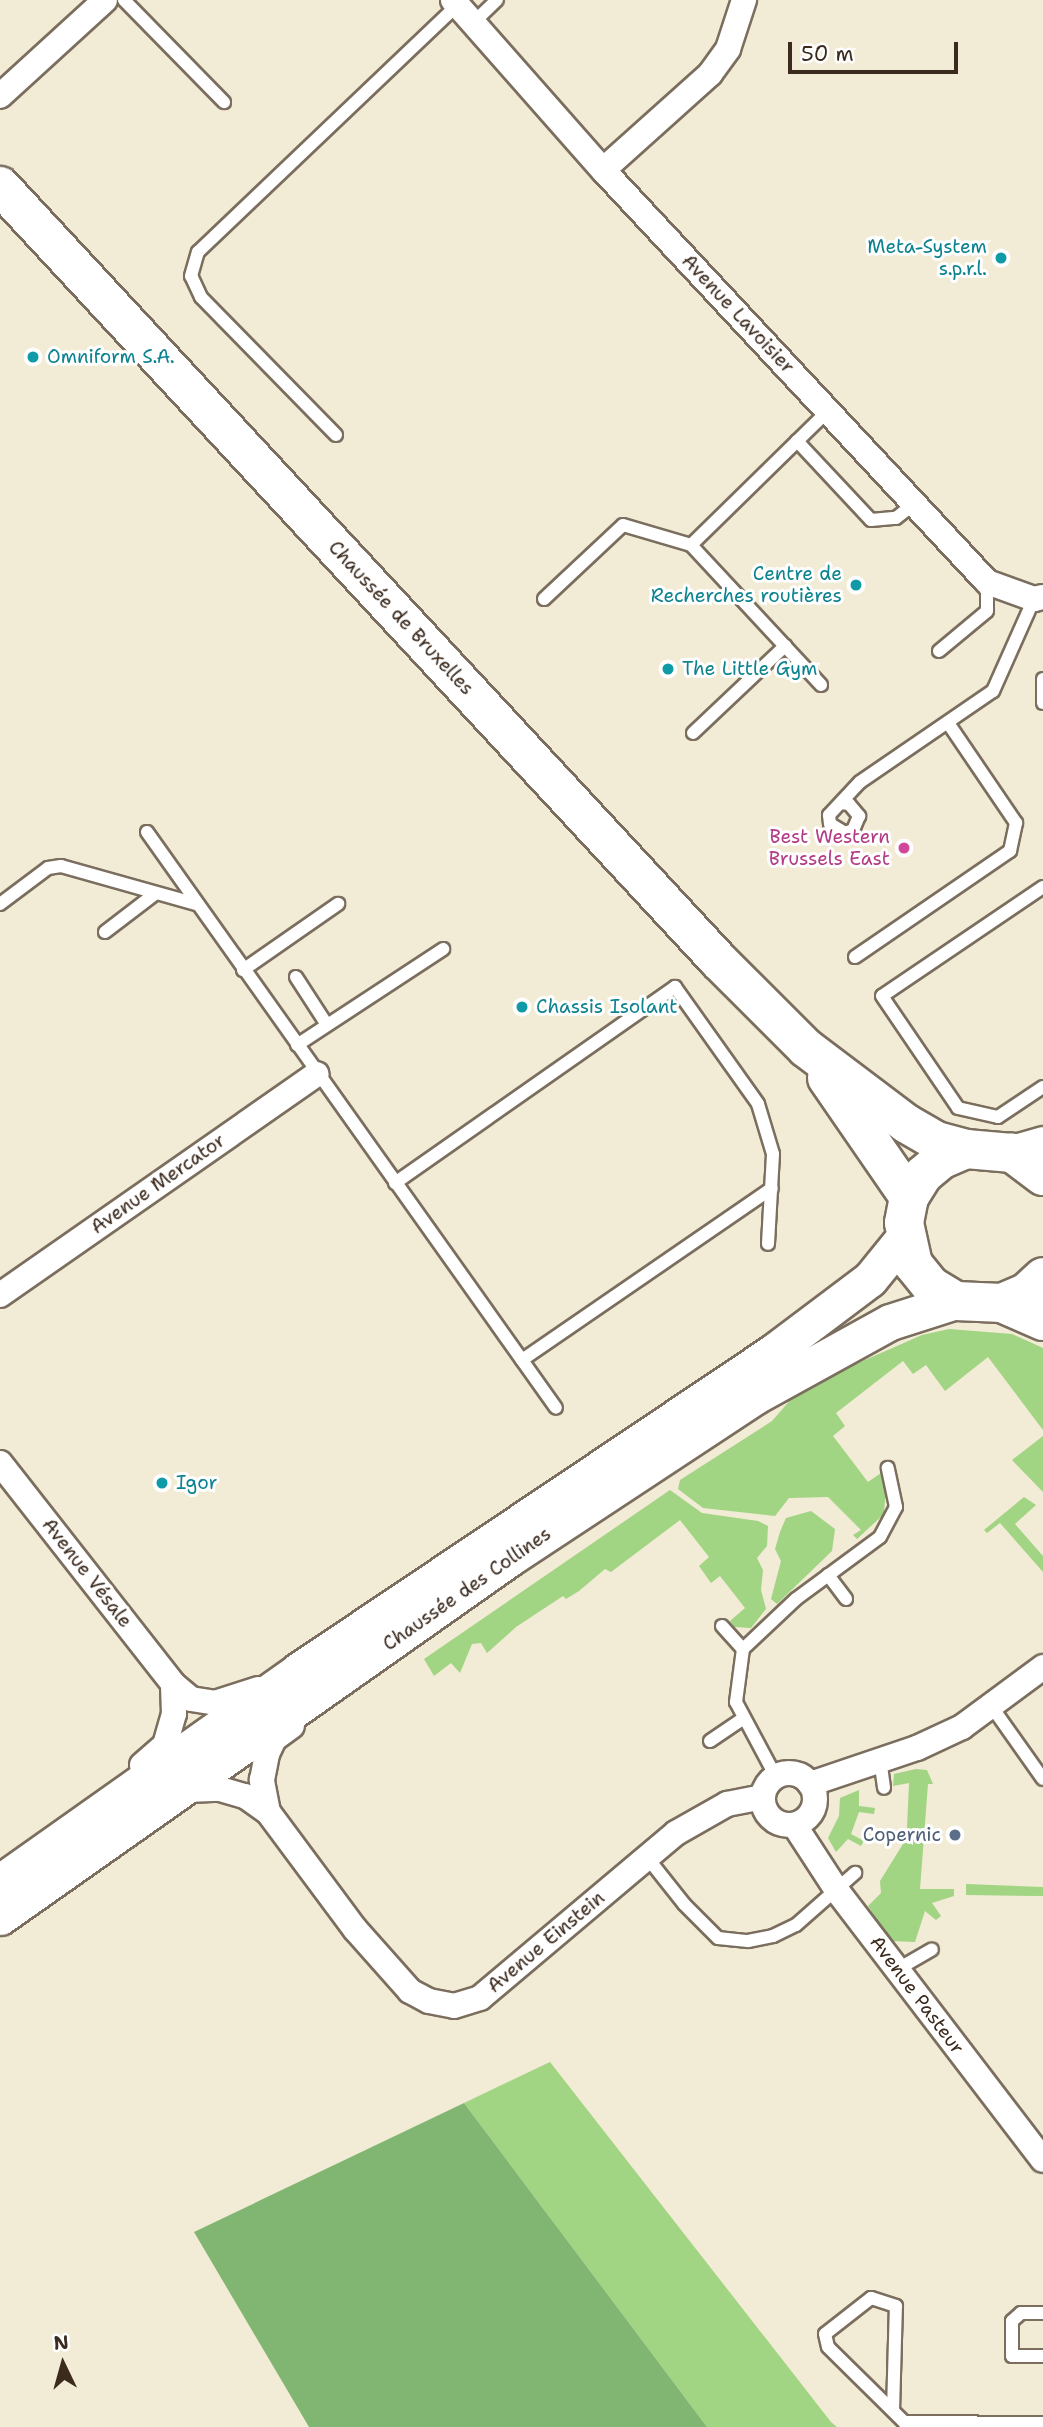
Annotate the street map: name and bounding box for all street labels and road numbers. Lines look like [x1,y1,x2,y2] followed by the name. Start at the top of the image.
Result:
[677,250,799,378] street label: Avenue Lavoisier
[324,536,478,700] street label: Chaussée de Bruxelles
[86,1129,230,1239] street label: Avenue Mercator
[37,1514,137,1632] street label: Avenue Vésale
[379,1522,555,1656] street label: Chaussée des Collines
[483,1886,609,1998] street label: Avenue Einstein
[865,1931,969,2059] street label: Avenue Pasteur

